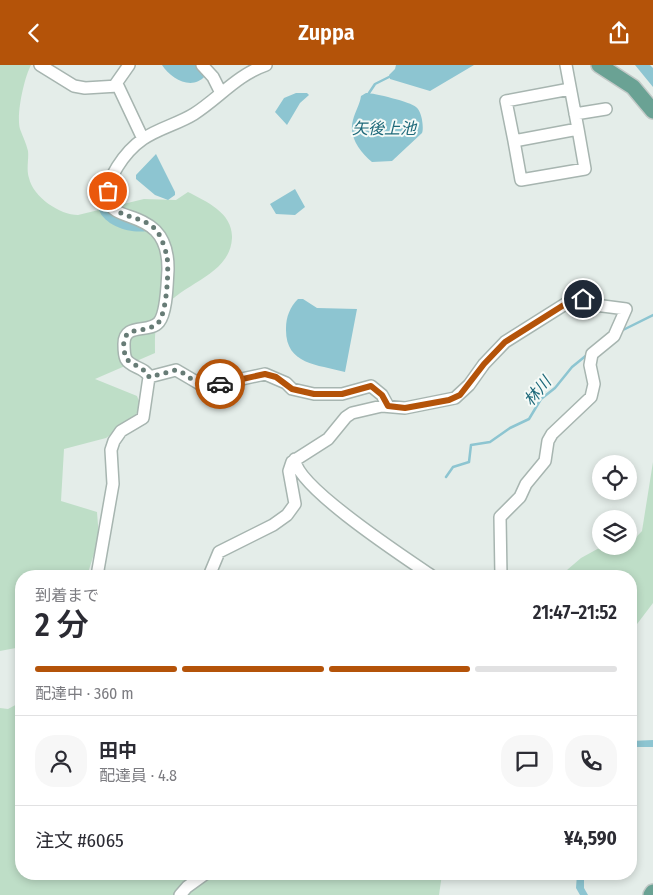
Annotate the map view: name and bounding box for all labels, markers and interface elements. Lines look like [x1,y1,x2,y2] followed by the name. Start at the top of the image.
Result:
[20,19,48,47] icon: back
[298,19,355,46] text: Zuppa
[605,19,633,47] icon: share
[352,119,418,138] water label: 矢後上池
[87,170,129,212] pin
[94,177,122,205] icon: bag
[562,278,604,320] pin
[569,285,597,313] icon: home
[195,359,245,409] courier
[206,370,234,398] icon: car
[520,371,556,410] water label: 林川
[592,455,637,555] map controls
[592,455,637,500] button: locate
[592,510,637,555] button: layers
[35,586,99,605] text: 到着まで
[533,601,617,624] text: 21:47–21:52
[35,606,89,644] text: 2 分
[35,684,133,703] text: 配達中 · 360 m
[35,735,87,787] button: person
[501,735,553,787] button: chat
[565,735,617,787] button: phone
[99,739,137,762] text: 田中
[99,766,177,785] text: 配達員 · 4.8
[564,827,617,850] text: ¥4,590
[35,829,124,852] text: 注文 #6065

